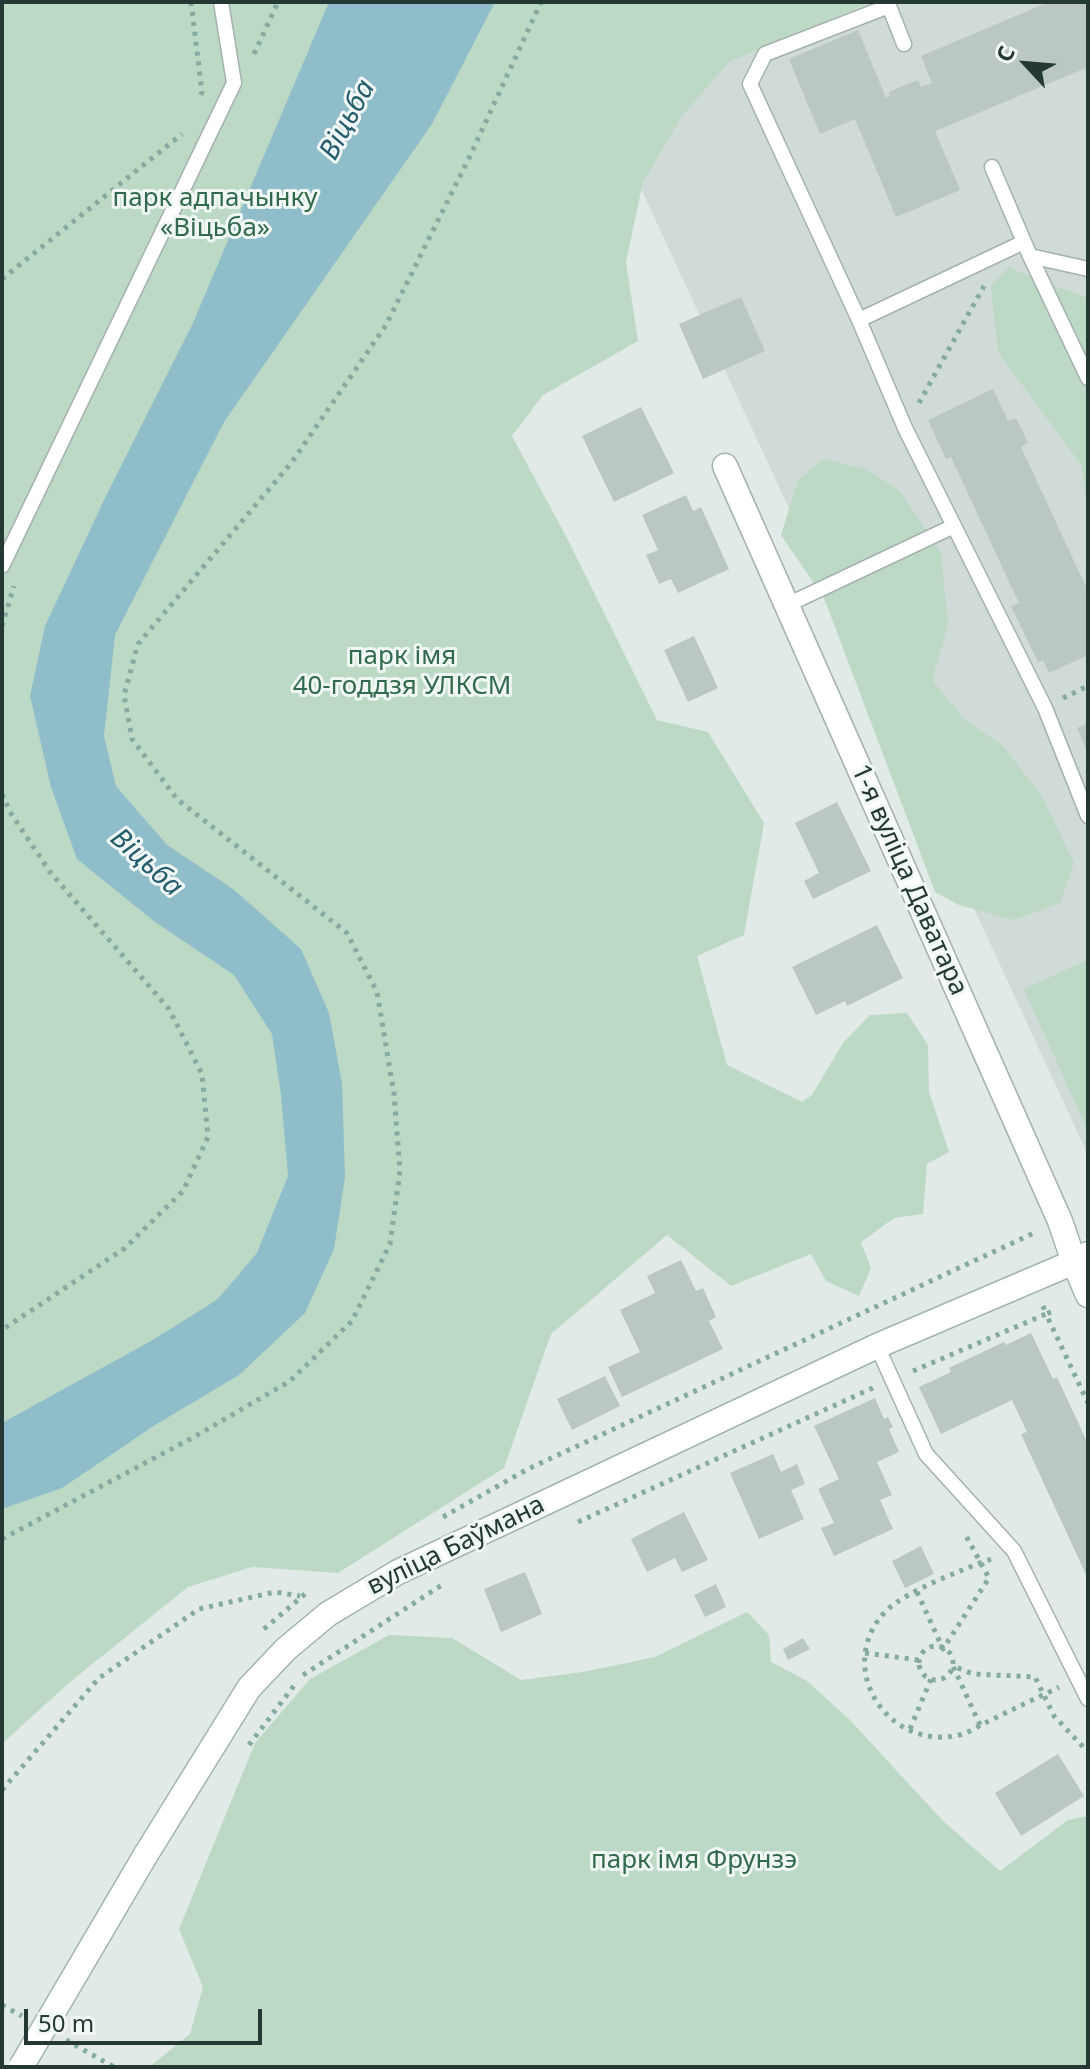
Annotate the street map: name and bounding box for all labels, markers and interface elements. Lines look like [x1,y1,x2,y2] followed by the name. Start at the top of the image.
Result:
[986,24,1066,104] north arrow
[988,41,1021,66] text: С
[313,74,383,166] water label: Віцьба
[112,183,318,244] park label: парк адпачынку «Віцьба»
[293,641,511,702] park label: парк імя 40-годдзя УЛКСМ
[844,760,974,1000] street label: 1-я вуліца Даватара
[103,822,189,904] water label: Віцьба
[362,1490,550,1602] street label: вуліца Баўмана
[591,1845,797,1877] park label: парк імя Фрунзэ
[28,1993,266,2043] scale bar
[38,2006,94,2039] text: 50 m

